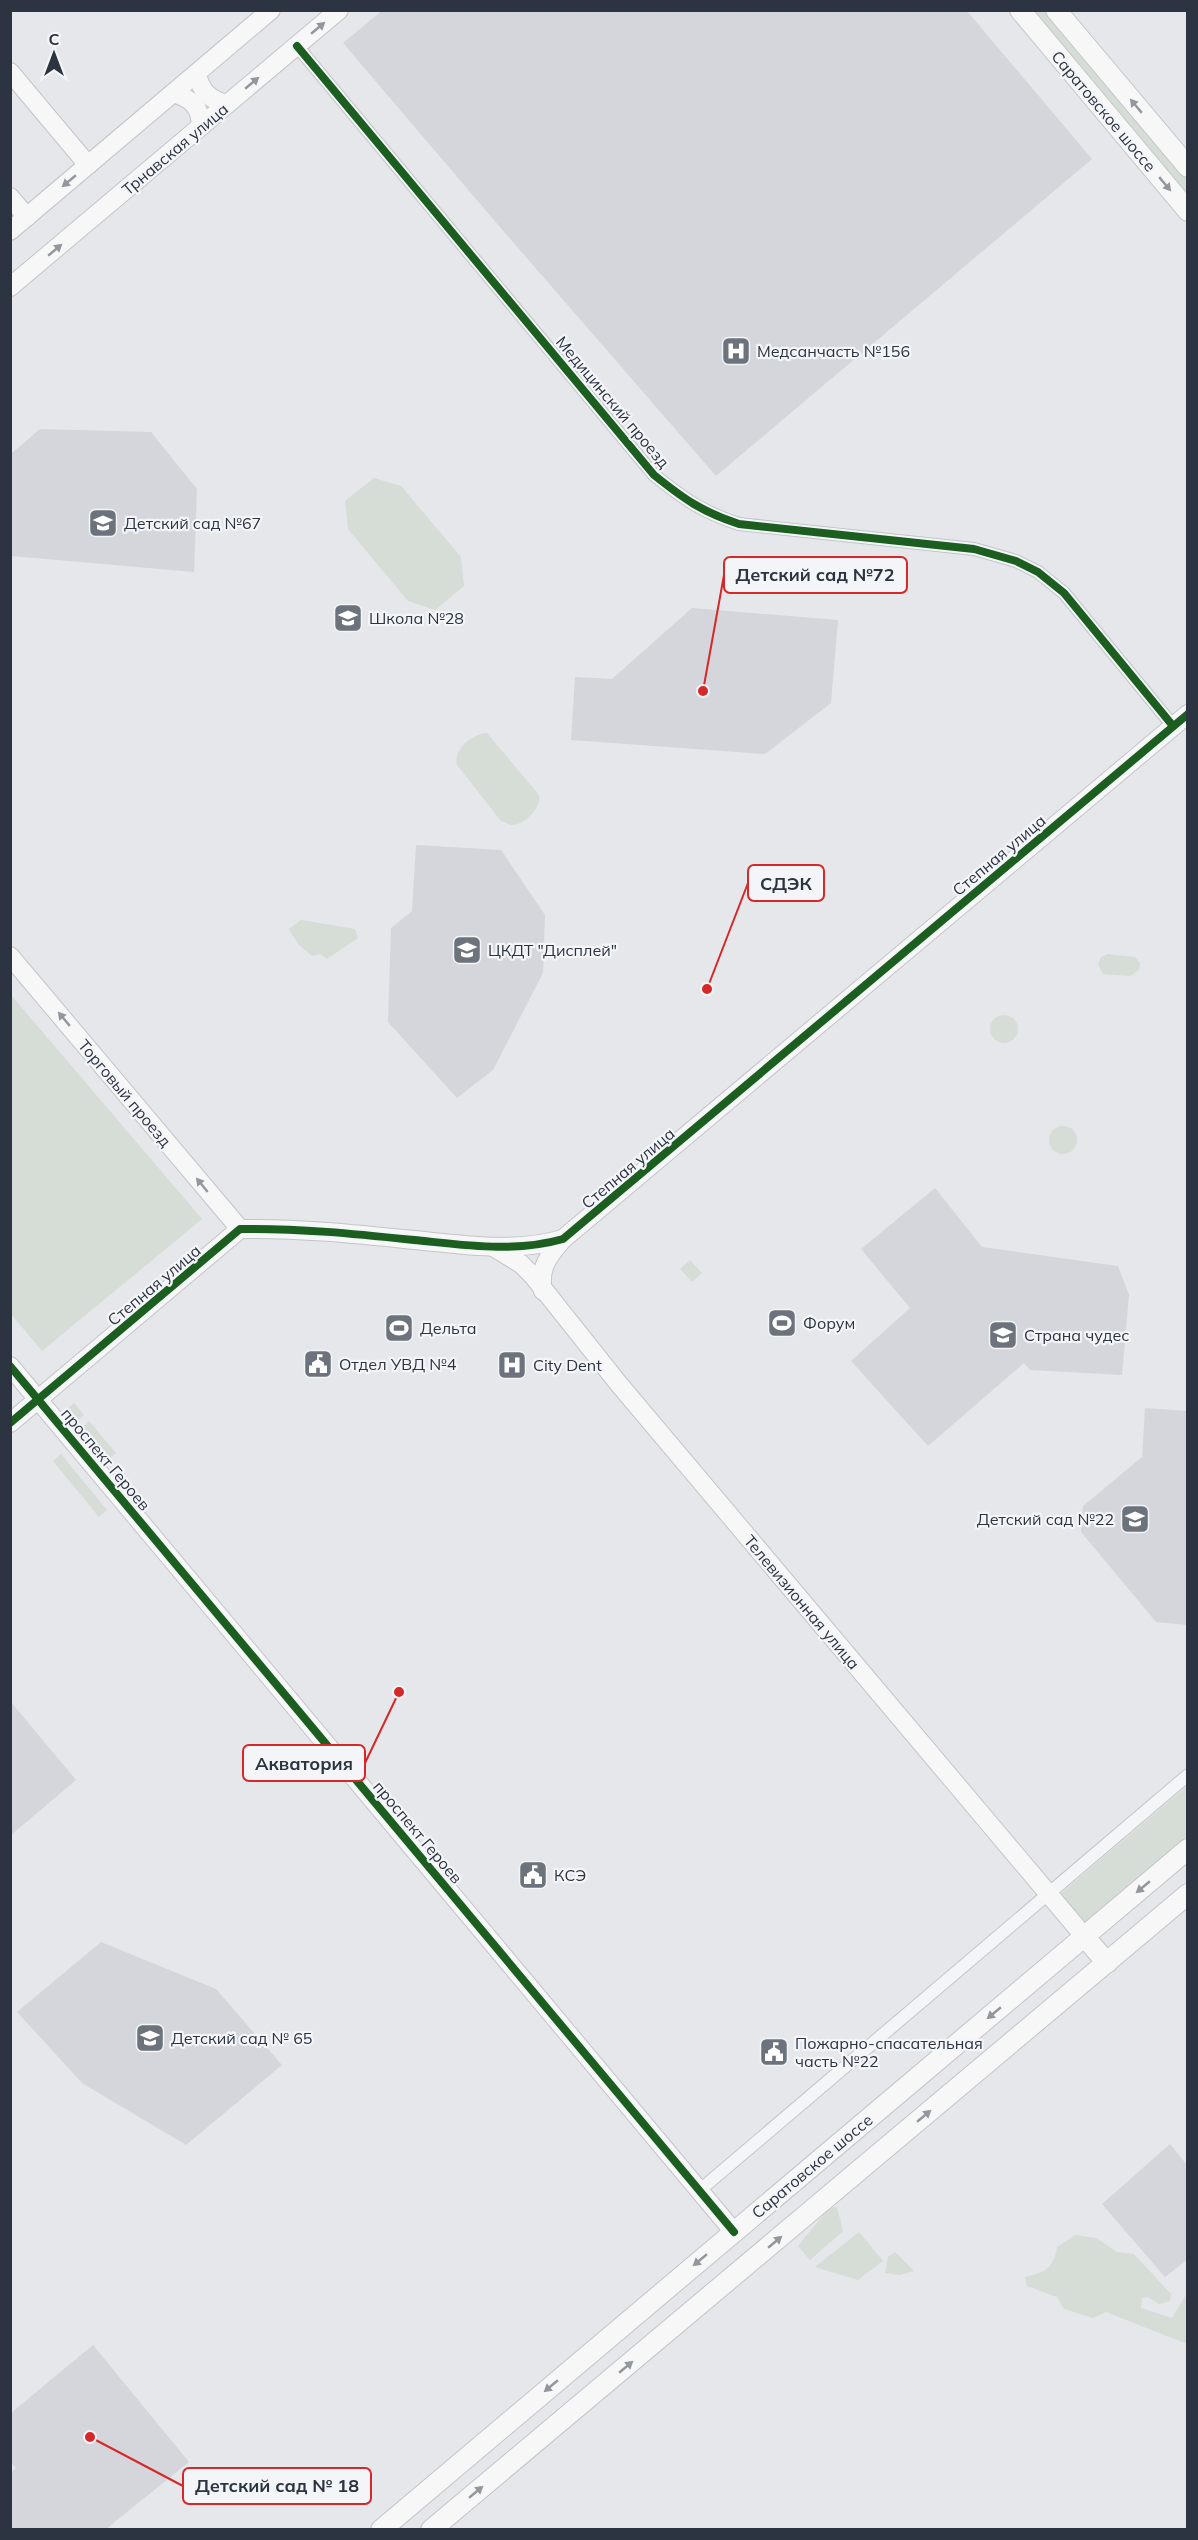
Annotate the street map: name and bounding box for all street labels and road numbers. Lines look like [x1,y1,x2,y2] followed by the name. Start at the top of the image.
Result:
[1047,46,1161,176] street label: Саратовское шоссе
[118,99,232,199] street label: Трнавская улица
[552,332,674,472] street label: Медицинский проезд
[948,810,1050,900] street label: Степная улица
[74,1035,176,1151] street label: Торговый проезд
[577,1123,679,1213] street label: Степная улица
[103,1240,205,1330] street label: Степная улица
[57,1404,155,1514] street label: проспект Героев
[740,1531,864,1673] street label: Телевизионная улица
[369,1777,467,1887] street label: проспект Героев
[747,2109,877,2223] street label: Саратовское шоссе

